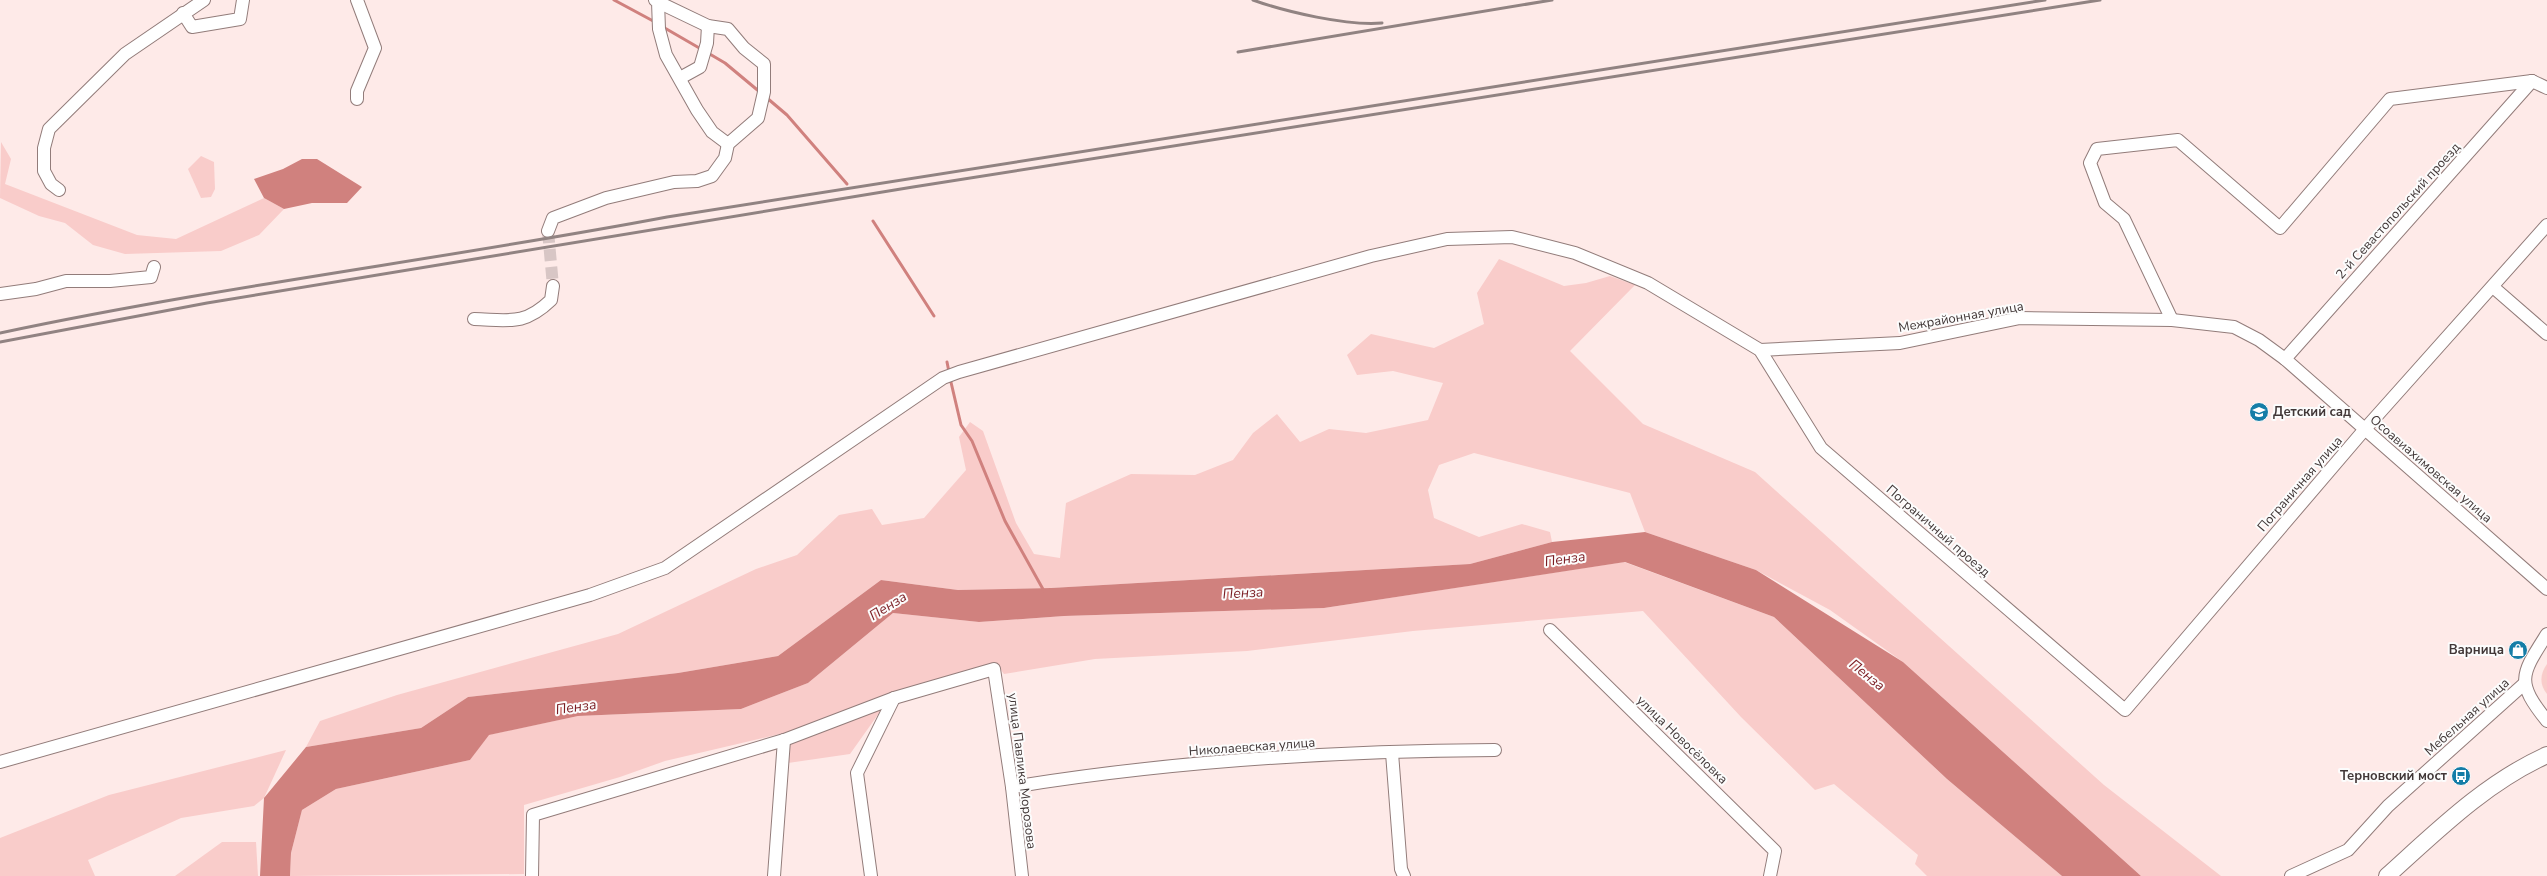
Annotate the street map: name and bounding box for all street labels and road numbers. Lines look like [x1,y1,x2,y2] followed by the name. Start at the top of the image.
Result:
[2332,139,2464,283] street label: 2-й Севастопольский проезд
[1897,297,2025,337] street label: Межрайонная улица
[2366,411,2496,527] street label: Осоавиахимовская улица
[2253,432,2347,536] street label: Пограничная улица
[1882,481,1994,581] street label: Пограничный проезд
[2421,674,2513,760] street label: Мебельная улица
[1003,692,1041,850] street label: улица Павлика Морозова
[1632,692,1732,788] street label: улица Новосёловка
[1188,734,1316,760] street label: Николаевская улица

